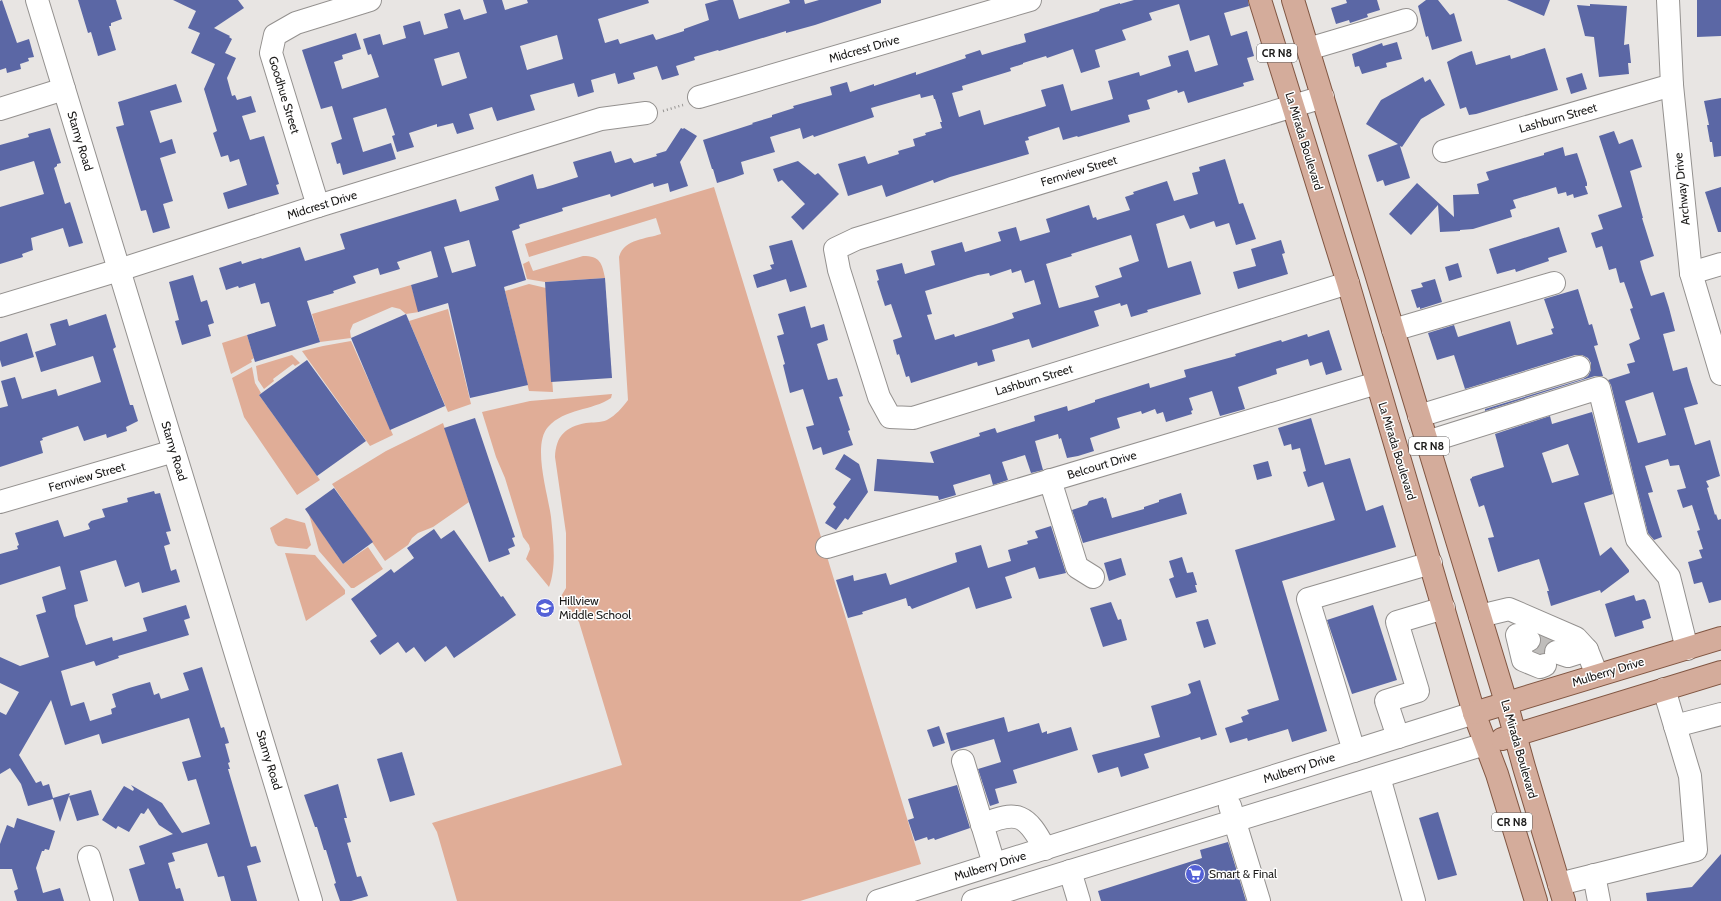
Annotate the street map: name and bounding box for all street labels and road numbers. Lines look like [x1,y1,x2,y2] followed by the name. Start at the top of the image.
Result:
[827,31,901,66] street label: Midcrest Drive
[1257,44,1297,62] road number: CR N8
[266,54,303,135] street label: Goodhue Street
[1282,90,1327,192] street label: La Mirada Boulevard
[1517,99,1598,136] street label: Lashburn Street
[64,109,97,173] street label: Stamy Road
[1039,152,1119,189] street label: Fernview Street
[1670,152,1693,226] street label: Archway Drive
[285,187,359,222] street label: Midcrest Drive
[993,361,1074,398] street label: Lashburn Street
[1375,400,1420,502] street label: La Mirada Boulevard
[158,419,191,483] street label: Stamy Road
[1409,437,1449,455] road number: CR N8
[1065,447,1138,482] street label: Belcourt Drive
[47,458,127,495] street label: Fernview Street
[1570,653,1646,690] street label: Mulberry Drive
[1498,698,1541,800] street label: La Mirada Boulevard
[253,728,286,792] street label: Stamy Road
[1261,749,1337,786] street label: Mulberry Drive
[1492,813,1532,831] road number: CR N8
[952,847,1028,884] street label: Mulberry Drive

